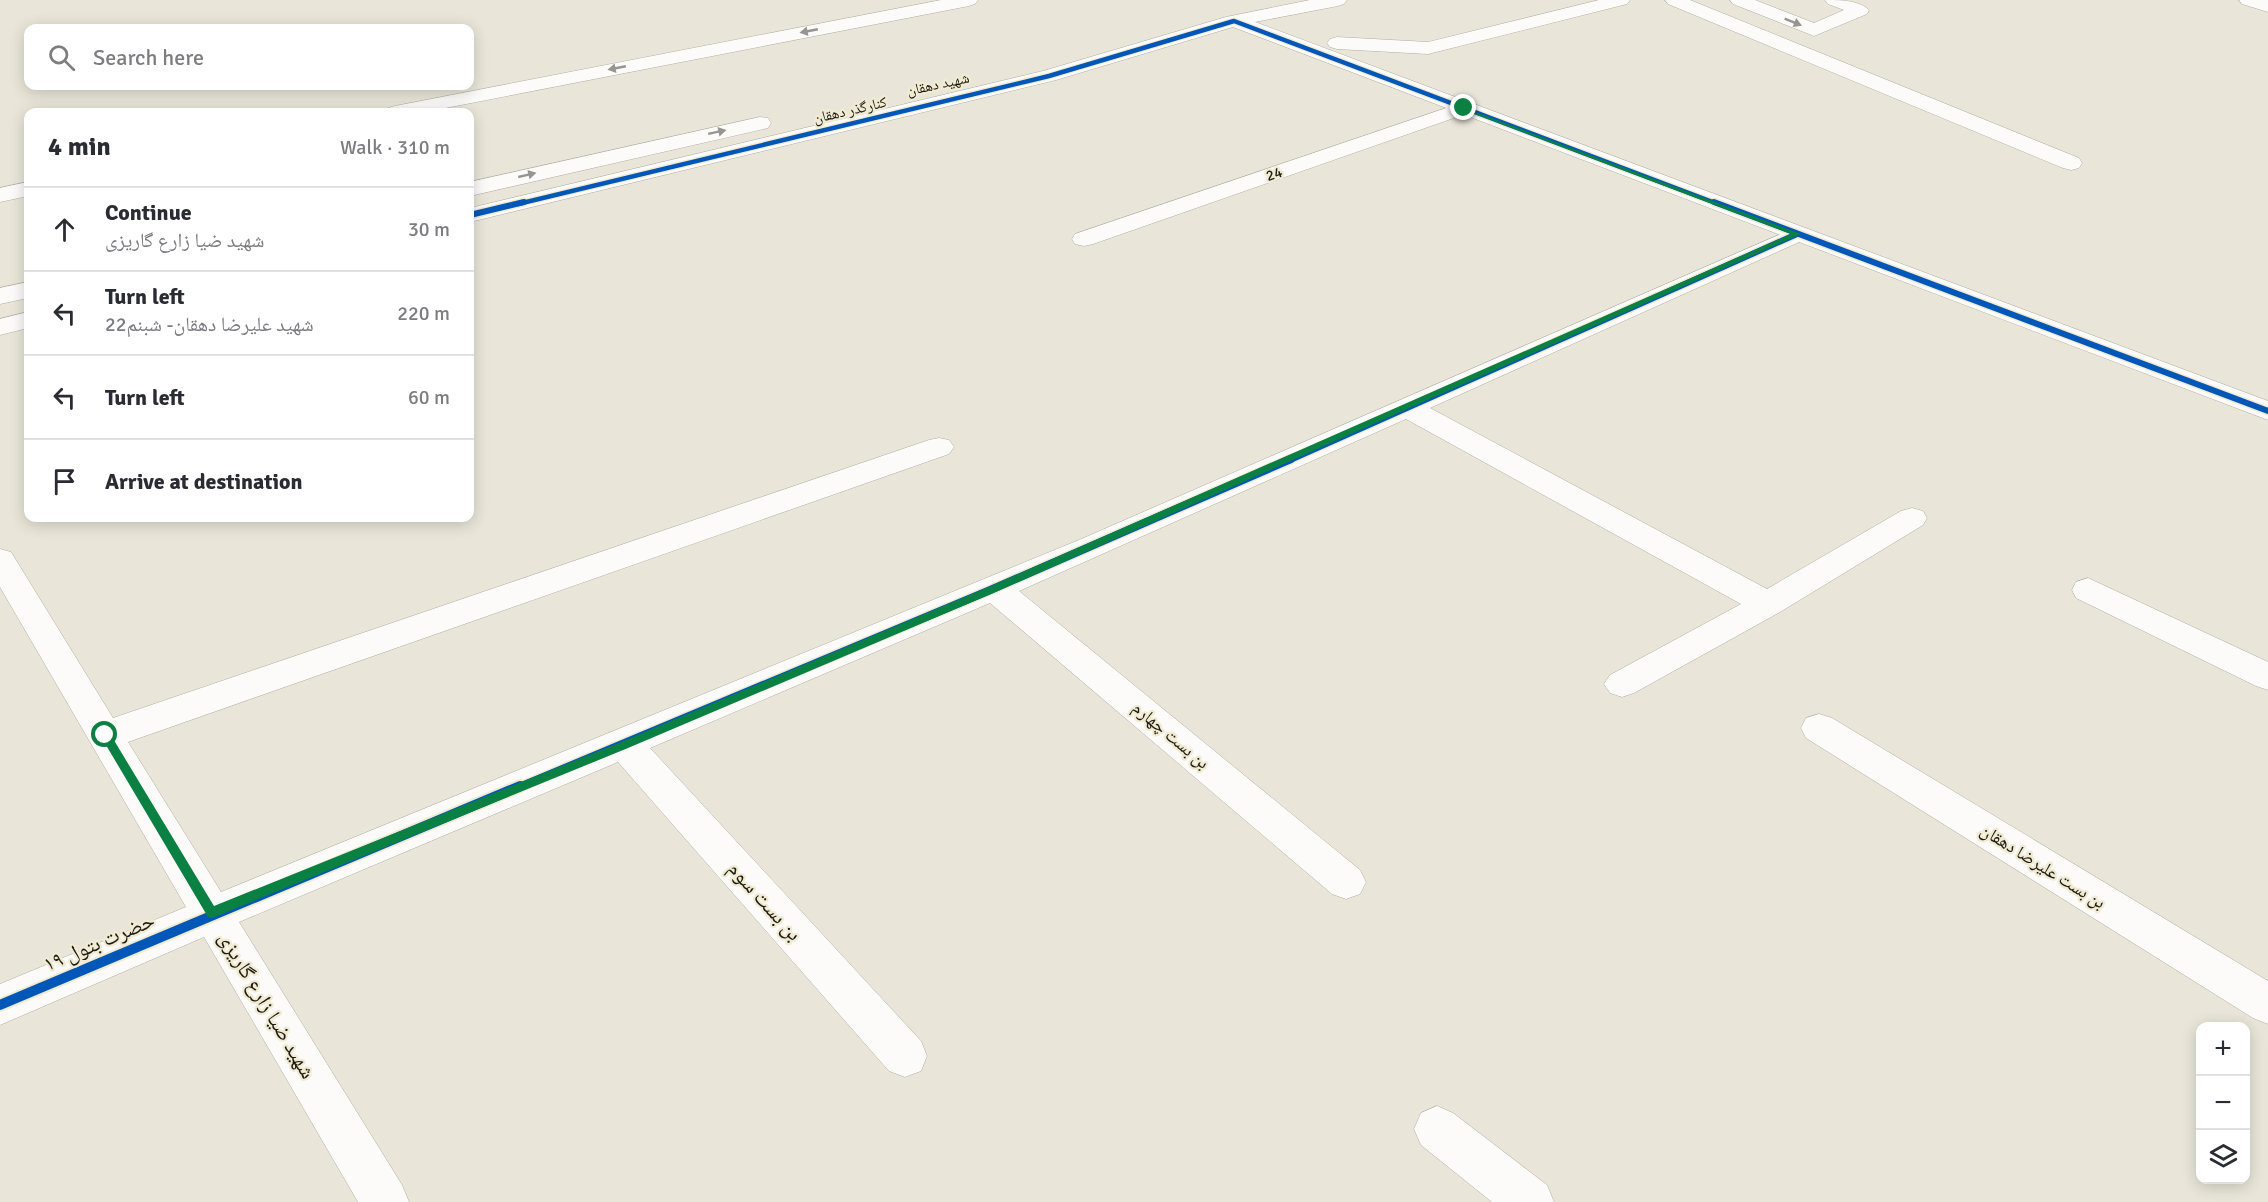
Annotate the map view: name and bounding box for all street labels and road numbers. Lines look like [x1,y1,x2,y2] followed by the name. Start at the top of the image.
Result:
[905,69,971,100] street label: شهید دهقان
[812,93,889,128] street label: کنارگذر دهقان
[1263,163,1285,185] street label: 24
[1127,696,1214,774] street label: بن بست چهارم
[1976,819,2110,913] street label: بن بست علیرضا دهقان
[722,856,807,947] street label: بن بست سوم
[40,907,158,977] street label: حضرت بتول ۱۹
[213,927,321,1083] street label: شهید ضیا زارع گاریزی

